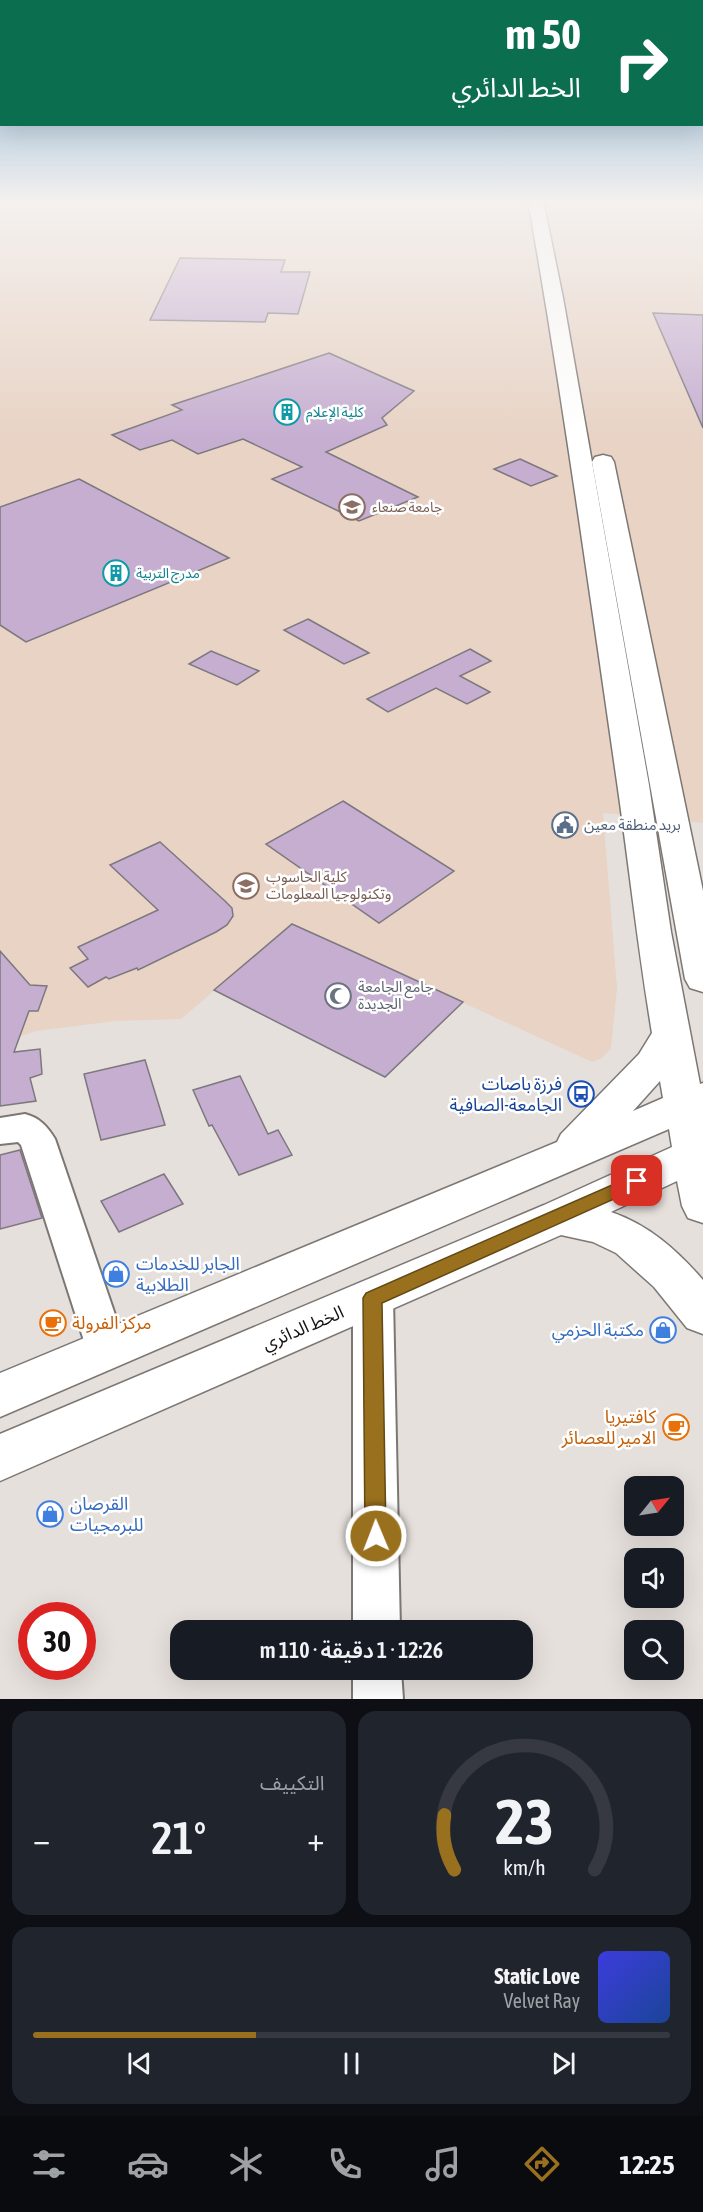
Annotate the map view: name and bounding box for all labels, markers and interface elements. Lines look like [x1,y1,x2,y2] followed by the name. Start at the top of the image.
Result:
[506,10,581,58] text: 50 m
[602,24,680,102] icon: right
[452,72,581,103] text: الخط الدائري
[272,397,302,427] building icon: كلية الإعلام
[306,404,364,423] place label: كلية الإعلام
[337,492,367,522] school or university icon: جامعة صنعاء
[372,499,442,515] place label: جامعة صنعاء
[101,558,131,588] building icon: مدرج التربية
[136,565,200,584] place label: مدرج التربية
[550,810,580,840] public building icon: بريد منطقة معين
[584,816,681,834] place label: بريد منطقة معين
[266,868,392,903] place label: كلية الحاسوب وتكنولوجيا المعلومات
[231,871,261,901] school or university icon: كلية الحاسوب وتكنولوجيا المعلومات
[358,978,434,1012] place label: جامع الجامعة الجديدة
[323,981,353,1011] mosque icon: جامع الجامعة الجديدة
[449,1073,562,1115] place label: فرزة باصات الجامعة-الصافية
[566,1079,596,1109] bus stop icon: فرزة باصات الجامعة-الصافية
[611,1155,662,1206] pin
[620,1164,653,1197] icon: arrive
[136,1253,240,1295] place label: الجابر للخدمات الطلابية
[101,1259,131,1289] shop icon: الجابر للخدمات الطلابية
[259,1301,348,1357] street label: الخط الدائري
[38,1308,68,1338] cafe icon: مركز الفرولة
[72,1312,151,1334] place label: مركز الفرولة
[648,1315,678,1345] shop icon: مكتبة الحزمي
[552,1319,644,1343] place label: مكتبة الحزمي
[561,1406,657,1449] place label: كافتيريا الامير للعصائر
[661,1412,691,1442] cafe icon: كافتيريا الامير للعصائر
[624,1476,684,1536] north arrow
[624,1476,684,1680] map controls
[70,1493,143,1536] place label: القرصان للبرمجيات
[35,1499,65,1529] shop icon: القرصان للبرمجيات
[344,1504,408,1568] position arrow
[624,1548,684,1608] button: sound
[18,1602,96,1680] speed limit sign: 30
[624,1620,684,1680] button: search
[260,1637,443,1663] text: 12:26 · 1 دقيقة · 110 m
[260,1771,325,1794] text: التكييف
[495,1786,554,1857] text: 23
[151,1812,206,1864] text: 21°
[33,1820,50,1858] text: −
[307,1820,324,1858] text: +
[503,1855,546,1880] text: km/h
[494,1963,580,1989] text: Static Love
[503,1989,580,2012] text: Velvet Ray
[123,2047,156,2080] icon: previous
[335,2047,368,2080] icon: pause
[547,2047,580,2080] icon: next
[28,2143,70,2185] icon: filters
[127,2143,169,2185] icon: car
[225,2143,267,2185] icon: climate
[324,2143,366,2185] icon: phone
[422,2143,464,2185] icon: music
[521,2143,563,2185] icon: directions
[619,2149,675,2180] text: 12:25

